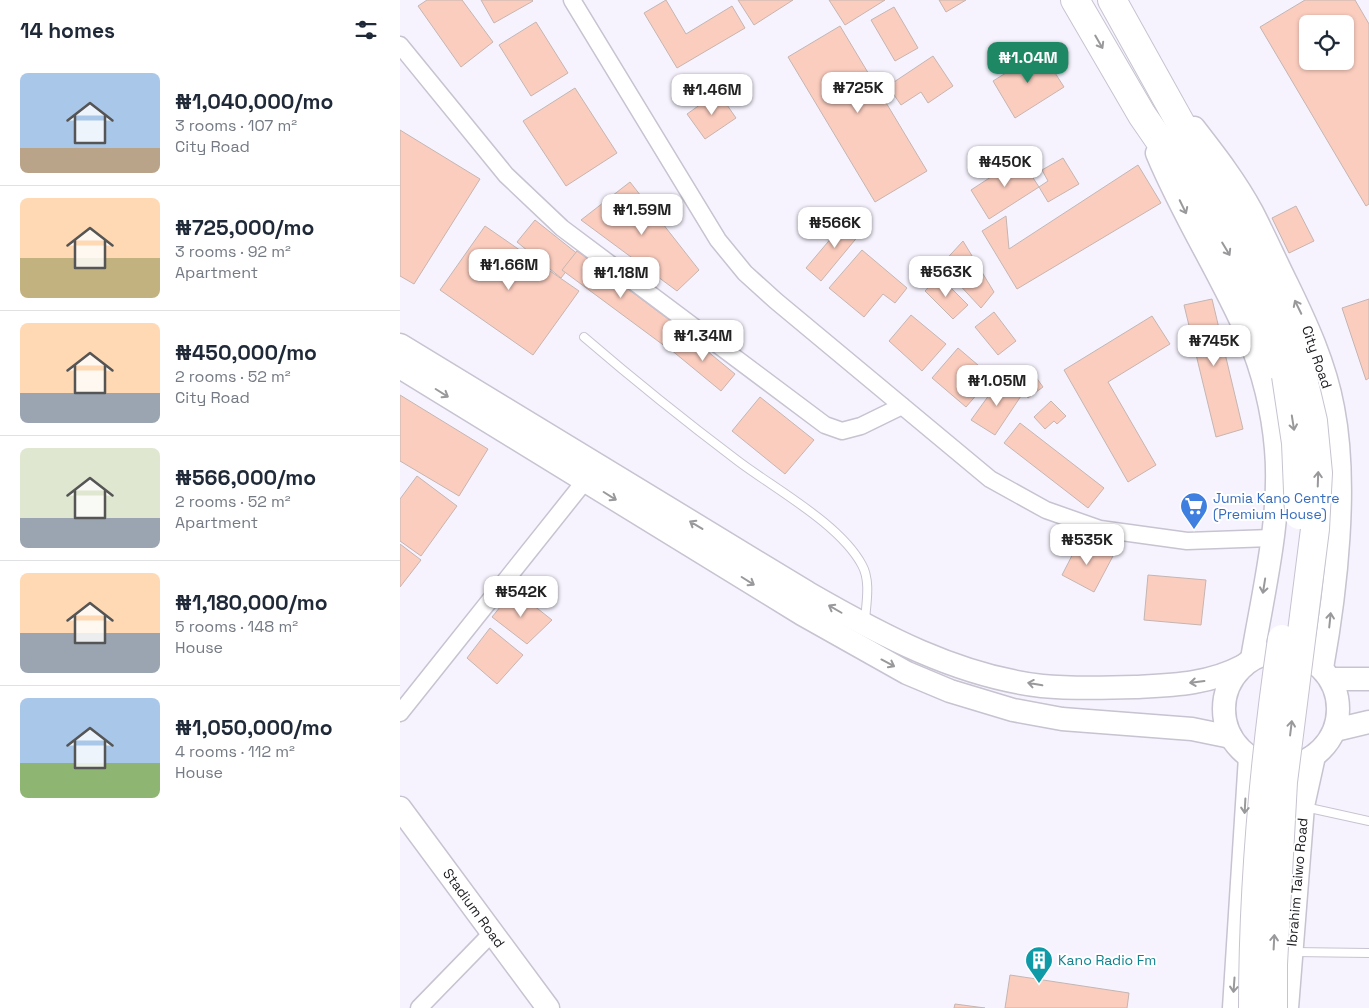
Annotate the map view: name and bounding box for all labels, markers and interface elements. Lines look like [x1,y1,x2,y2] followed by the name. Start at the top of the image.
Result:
[1299,15,1354,70] map controls
[1299,15,1354,70] button: locate
[352,16,380,44] icon: filters
[20,17,115,44] text: 14 homes
[1095,35,1105,49] one-way arrow
[987,42,1069,84] pin: ₦1.04M
[998,47,1058,68] text: ₦1.04M
[823,72,893,114] pin: ₦725K
[671,74,753,116] pin: ₦1.46M
[833,77,883,98] text: ₦725K
[682,79,742,100] text: ₦1.46M
[175,88,333,115] text: ₦1,040,000/mo
[60,93,120,153] icon: home
[175,115,297,136] text: 3 rooms · 107 m²
[175,136,250,157] text: City Road
[970,146,1040,188] pin: ₦450K
[978,151,1032,172] text: ₦450K
[601,194,683,236] pin: ₦1.59M
[613,199,671,220] text: ₦1.59M
[1179,199,1188,214] one-way arrow
[800,206,870,249] pin: ₦566K
[809,212,861,233] text: ₦566K
[175,214,314,241] text: ₦725,000/mo
[60,218,120,278] icon: home
[175,241,291,262] text: 3 rooms · 92 m²
[1222,241,1232,255] one-way arrow
[468,248,550,291] pin: ₦1.66M
[480,254,538,275] text: ₦1.66M
[580,256,662,299] pin: ₦1.18M
[911,256,981,298] pin: ₦563K
[920,261,972,282] text: ₦563K
[175,262,258,283] text: Apartment
[593,262,649,283] text: ₦1.18M
[1293,300,1302,315] one-way arrow
[662,320,744,362] pin: ₦1.34M
[1298,323,1336,391] street label: City Road
[1179,324,1249,367] pin: ₦745K
[674,325,732,346] text: ₦1.34M
[1189,330,1239,351] text: ₦745K
[175,339,317,366] text: ₦450,000/mo
[60,343,120,403] icon: home
[956,364,1038,407] pin: ₦1.05M
[175,366,291,387] text: 2 rooms · 52 m²
[968,370,1026,391] text: ₦1.05M
[175,387,250,408] text: City Road
[434,388,448,398] one-way arrow
[1288,415,1298,431] one-way arrow
[175,464,316,491] text: ₦566,000/mo
[60,468,120,528] icon: home
[1313,471,1322,487] one-way arrow
[1213,489,1339,523] place label: Jumia Kano Centre (Premium House)
[175,491,291,512] text: 2 rooms · 52 m²
[602,491,616,501] one-way arrow
[1179,491,1209,530] supermarket icon: Jumia Kano Centre (Premium House)
[175,512,258,533] text: Apartment
[690,520,704,530] one-way arrow
[1052,524,1122,566] pin: ₦535K
[1061,529,1113,550] text: ₦535K
[486,576,556,618] pin: ₦542K
[741,576,755,586] one-way arrow
[1258,578,1268,594] one-way arrow
[495,581,547,602] text: ₦542K
[175,589,328,616] text: ₦1,180,000/mo
[60,593,120,653] icon: home
[829,603,843,613] one-way arrow
[1325,612,1334,628] one-way arrow
[175,616,298,637] text: 5 rooms · 148 m²
[175,637,223,658] text: House
[881,658,896,668] one-way arrow
[1190,677,1206,687] one-way arrow
[1028,679,1044,689] one-way arrow
[175,714,333,741] text: ₦1,050,000/mo
[60,718,120,778] icon: home
[1286,720,1296,736] one-way arrow
[175,741,295,762] text: 4 rooms · 112 m²
[175,762,223,783] text: House
[1241,798,1250,814] one-way arrow
[1282,817,1312,947] street label: Ibrahim Taiwo Road
[439,865,509,951] street label: Stadium Road
[1269,934,1278,950] one-way arrow
[1024,945,1054,984] building icon: Kano Radio Fm
[1058,951,1156,969] place label: Kano Radio Fm
[1230,977,1239,993] one-way arrow

